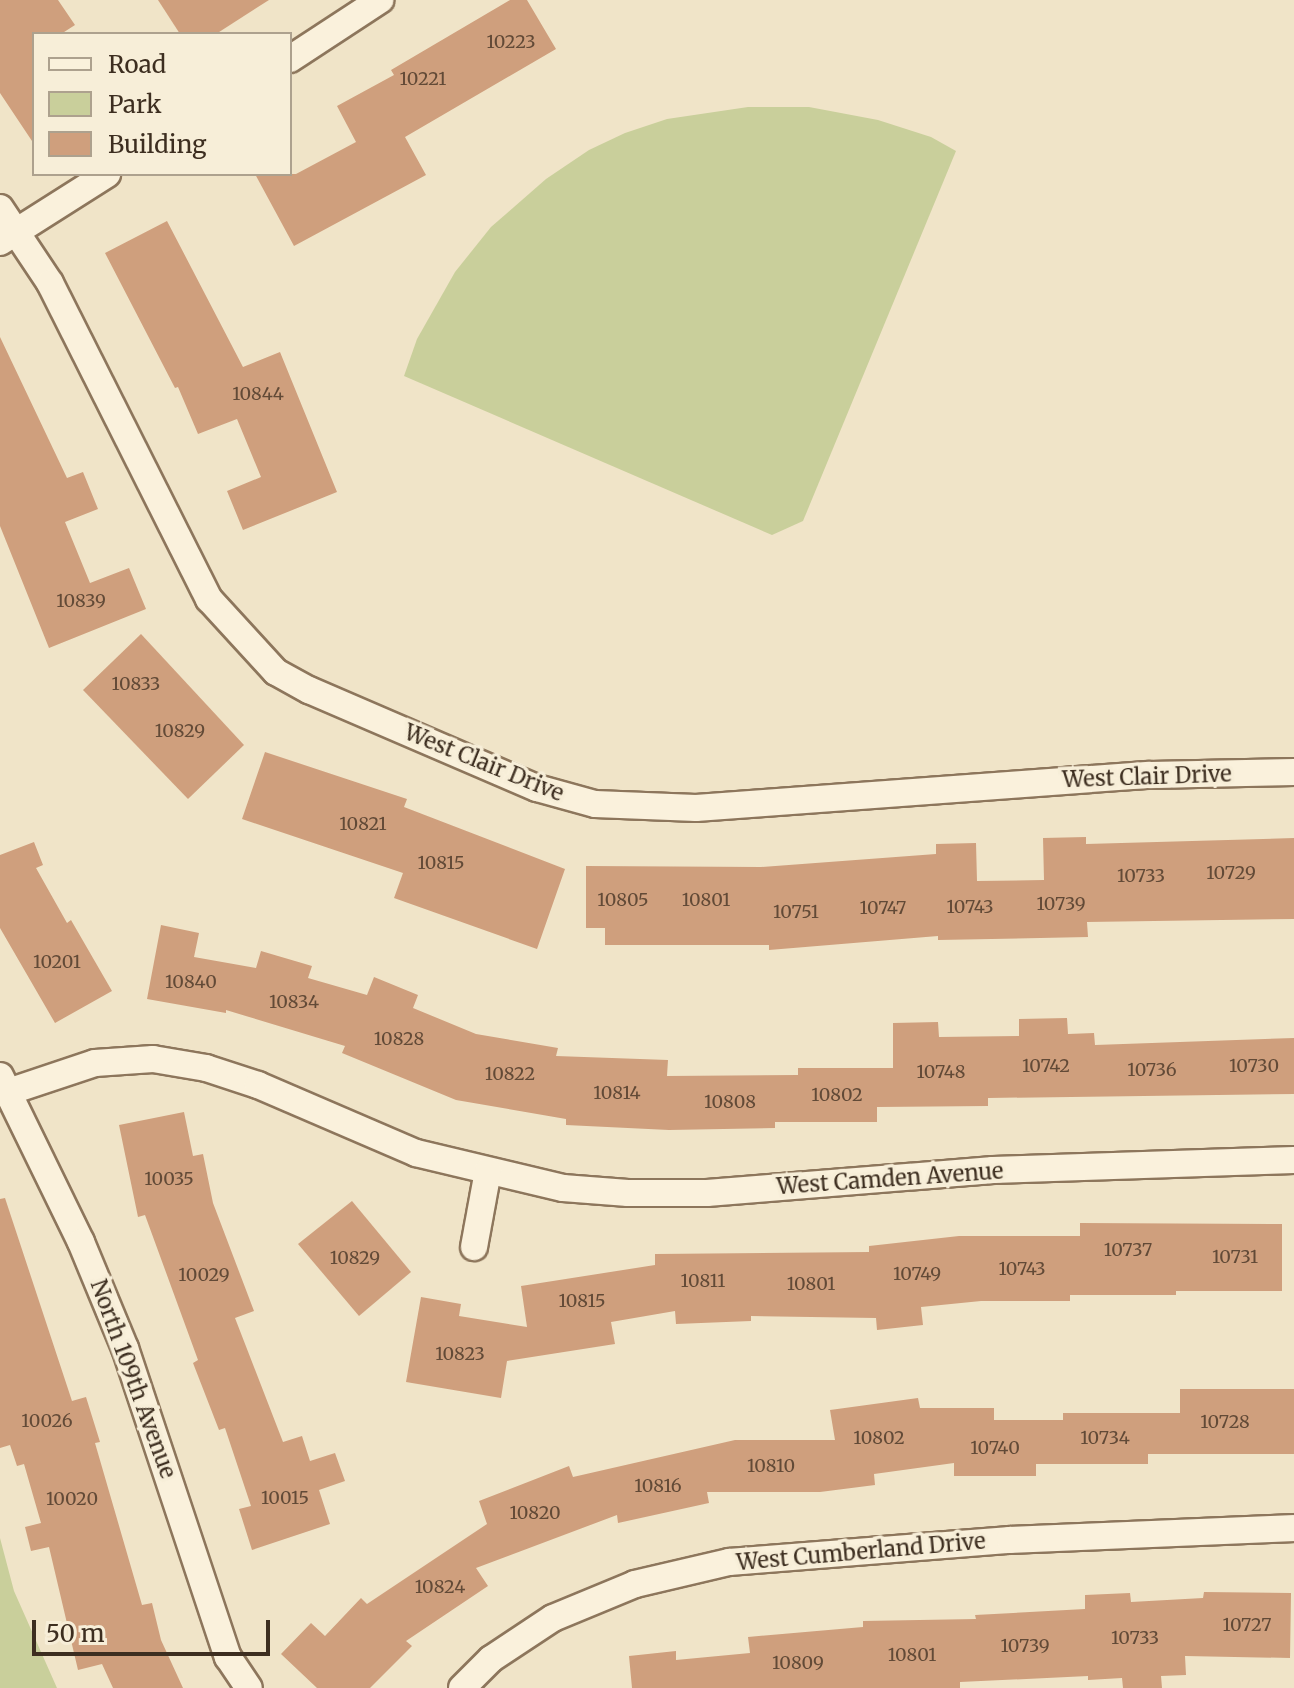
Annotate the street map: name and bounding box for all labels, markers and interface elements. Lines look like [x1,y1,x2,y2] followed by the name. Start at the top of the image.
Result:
[486,31,536,53] house number: 10223
[32,32,292,176] legend
[108,49,166,80] text: Road
[399,68,447,90] house number: 10221
[108,89,161,120] text: Park
[108,129,207,160] text: Building
[232,383,284,405] house number: 10844
[56,590,106,612] house number: 10839
[112,673,160,695] house number: 10833
[400,719,568,807] street label: West Clair Drive
[155,720,205,742] house number: 10829
[1062,761,1232,793] street label: West Clair Drive
[339,813,387,835] house number: 10821
[417,852,465,874] house number: 10815
[1206,862,1256,884] house number: 10729
[1117,865,1165,887] house number: 10733
[597,889,649,911] house number: 10805
[682,889,730,911] house number: 10801
[1036,893,1086,915] house number: 10739
[946,896,994,918] house number: 10743
[860,897,906,919] house number: 10747
[773,901,819,923] house number: 10751
[33,951,81,973] house number: 10201
[165,971,217,993] house number: 10840
[269,991,319,1013] house number: 10834
[374,1028,424,1050] house number: 10828
[1022,1055,1070,1077] house number: 10742
[1229,1055,1279,1077] house number: 10730
[1127,1059,1177,1081] house number: 10736
[917,1061,965,1083] house number: 10748
[485,1063,535,1085] house number: 10822
[593,1082,641,1104] house number: 10814
[811,1084,863,1106] house number: 10802
[704,1091,756,1113] house number: 10808
[776,1158,1004,1200] street label: West Camden Avenue
[144,1168,194,1190] house number: 10035
[1104,1239,1152,1261] house number: 10737
[1212,1246,1258,1268] house number: 10731
[330,1247,380,1269] house number: 10829
[998,1258,1046,1280] house number: 10743
[893,1263,941,1285] house number: 10749
[178,1264,230,1286] house number: 10029
[681,1270,725,1292] house number: 10811
[787,1273,835,1295] house number: 10801
[85,1276,181,1482] street label: North 109th Avenue
[558,1290,606,1312] house number: 10815
[435,1343,485,1365] house number: 10823
[21,1410,73,1432] house number: 10026
[1200,1411,1250,1433] house number: 10728
[853,1427,905,1449] house number: 10802
[1080,1427,1130,1449] house number: 10734
[970,1437,1020,1459] house number: 10740
[747,1455,795,1477] house number: 10810
[634,1475,682,1497] house number: 10816
[261,1487,309,1509] house number: 10015
[46,1488,98,1510] house number: 10020
[509,1502,561,1524] house number: 10820
[735,1528,987,1576] street label: West Cumberland Drive
[415,1576,465,1598] house number: 10824
[36,1604,274,1654] scale bar
[1223,1614,1271,1636] house number: 10727
[46,1618,105,1649] text: 50 m
[1111,1627,1159,1649] house number: 10733
[1000,1635,1050,1657] house number: 10739
[888,1644,936,1666] house number: 10801
[772,1652,824,1674] house number: 10809

